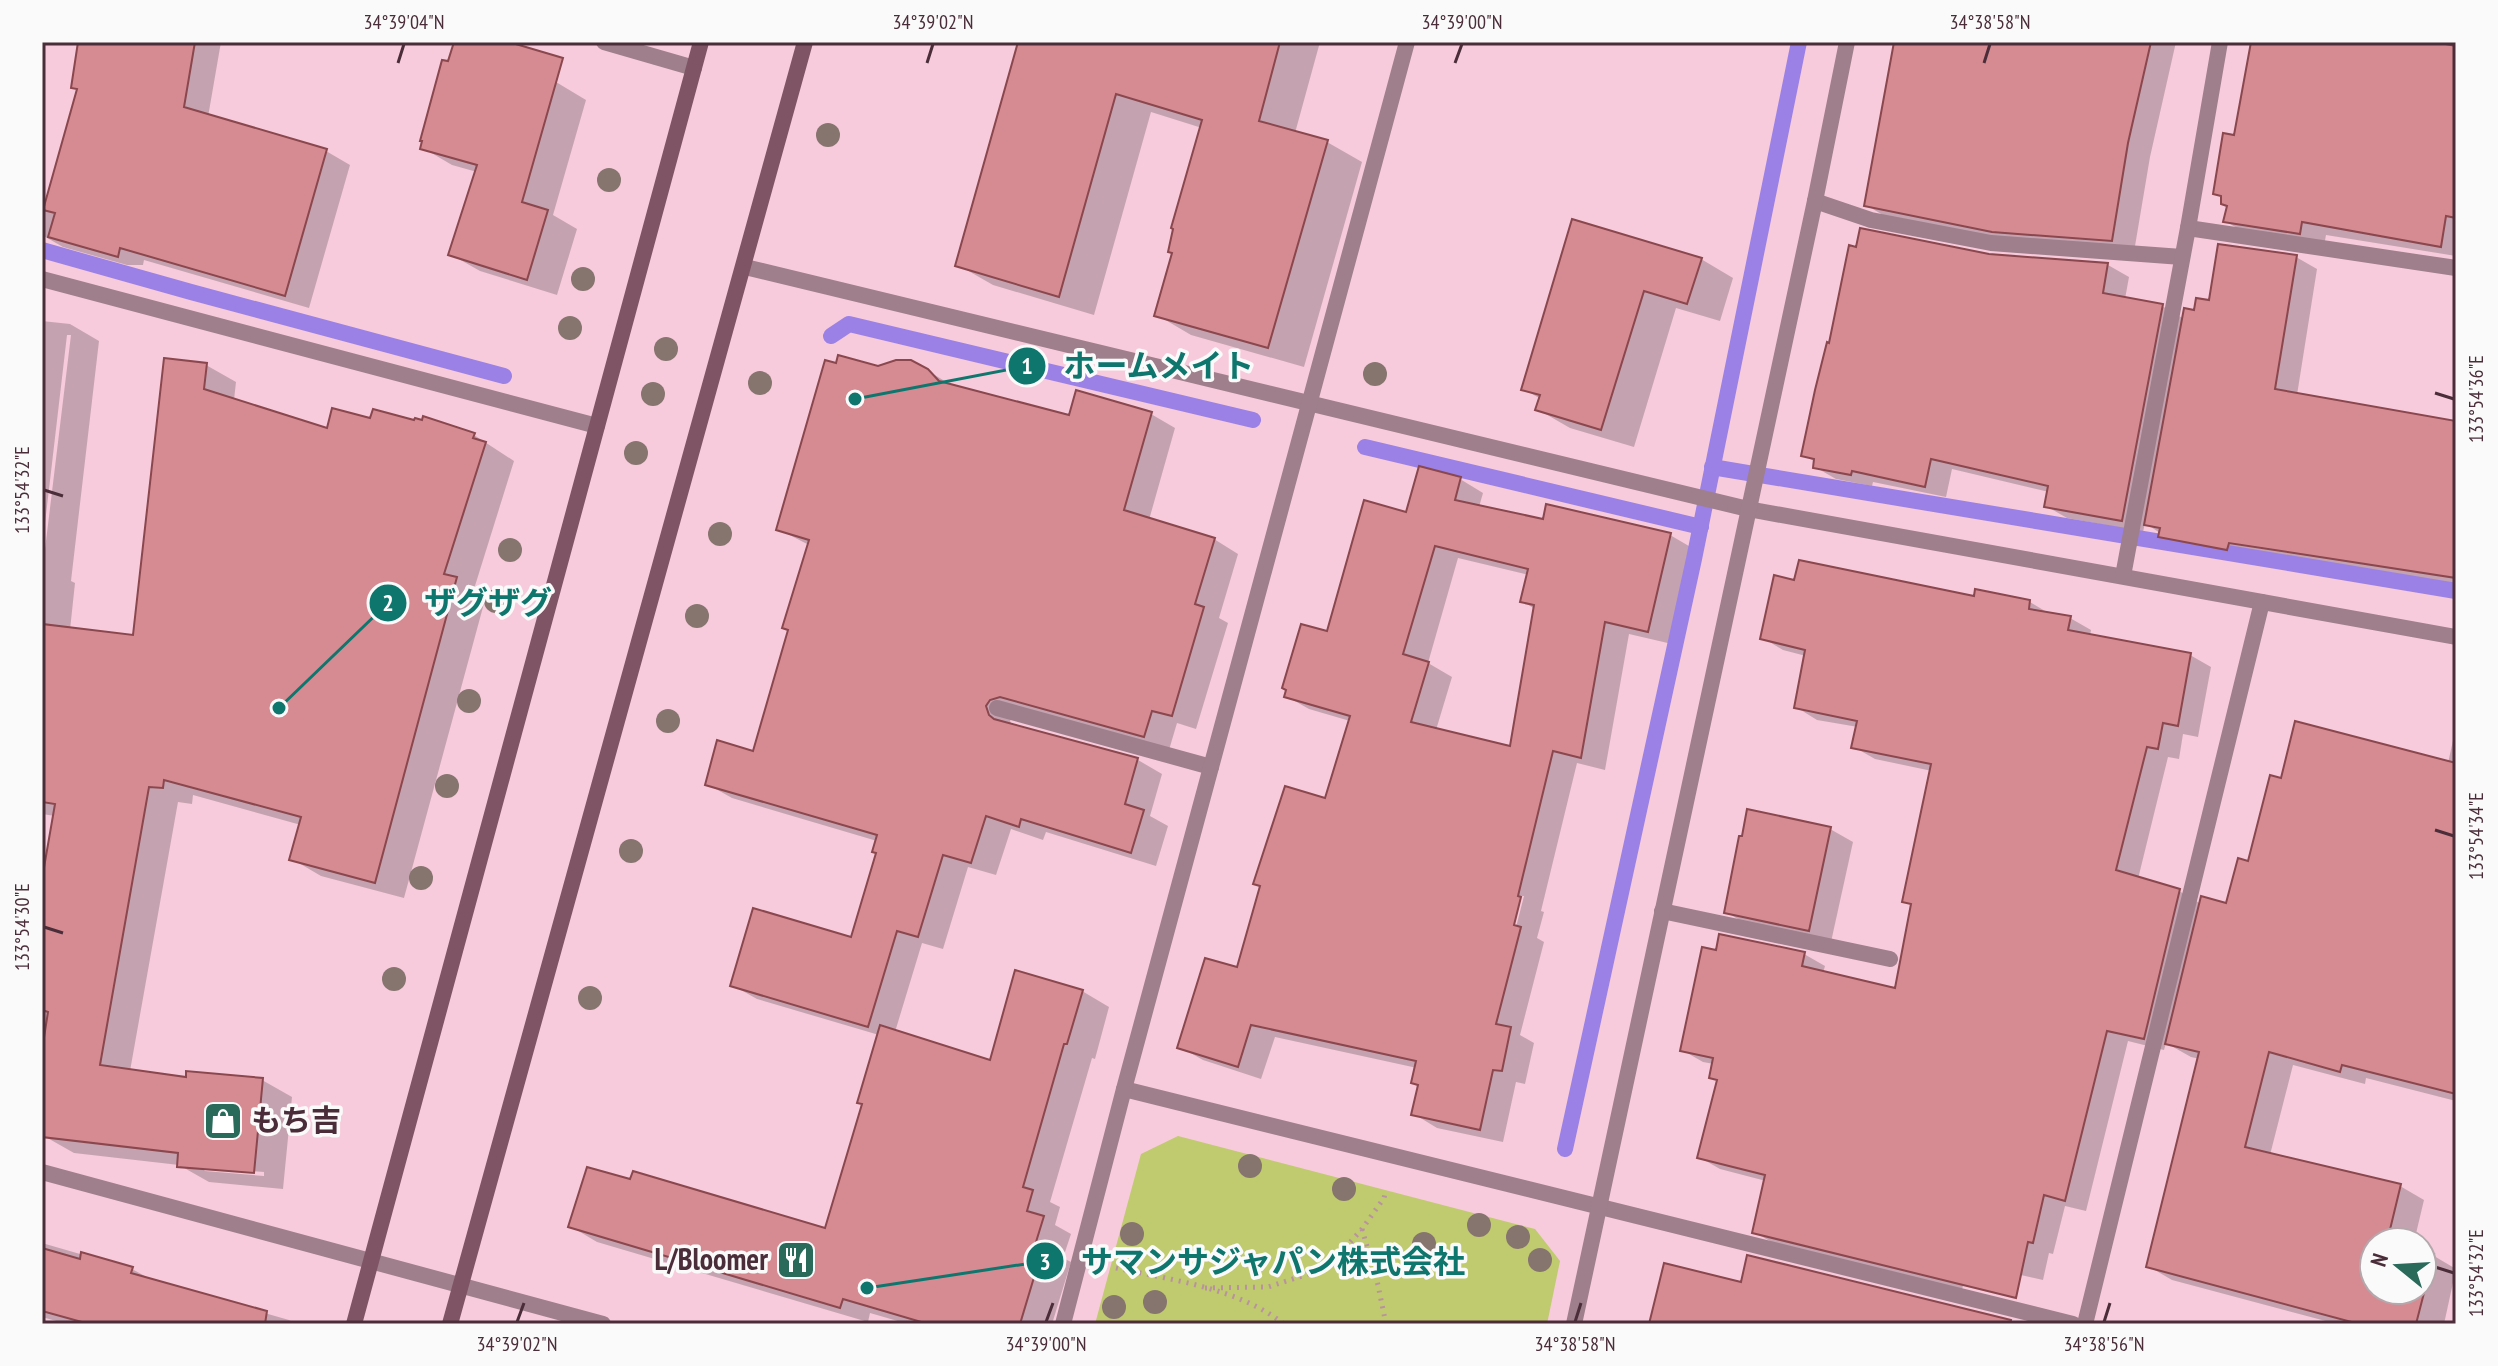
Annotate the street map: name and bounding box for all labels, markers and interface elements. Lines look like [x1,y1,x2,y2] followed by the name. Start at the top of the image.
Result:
[364,9,444,35] text: 34°39'04"N
[893,9,973,35] text: 34°39'02"N
[1422,9,1502,35] text: 34°39'00"N
[1950,9,2030,35] text: 34°38'58"N
[1007,338,1271,394] callout: ホームメイト
[1063,344,1255,386] text: ホームメイト
[1021,350,1033,381] text: 1
[2463,355,2489,443] text: 133°54'36"E
[9,446,35,534] text: 133°54'32"E
[368,575,568,631] callout: ザグザグ
[424,581,552,623] text: ザグザグ
[382,587,394,618] text: 2
[2463,792,2489,880] text: 133°54'34"E
[9,883,35,971] text: 133°54'30"E
[202,1100,244,1142] shop icon: もち吉
[251,1100,341,1139] place label: もち吉
[2358,1226,2438,1306] north arrow
[2463,1229,2489,1317] text: 133°54'32"E
[1025,1233,1481,1289] callout: サマンサジャパン株式会社
[655,1239,768,1278] place label: L/Bloomer
[775,1239,817,1281] restaurant icon: L/Bloomer
[1081,1240,1465,1282] text: サマンサジャパン株式会社
[1039,1246,1051,1277] text: 3
[2364,1250,2394,1270] text: N
[477,1331,557,1357] text: 34°39'02"N
[1006,1331,1086,1357] text: 34°39'00"N
[1535,1331,1615,1357] text: 34°38'58"N
[2064,1331,2144,1357] text: 34°38'56"N

